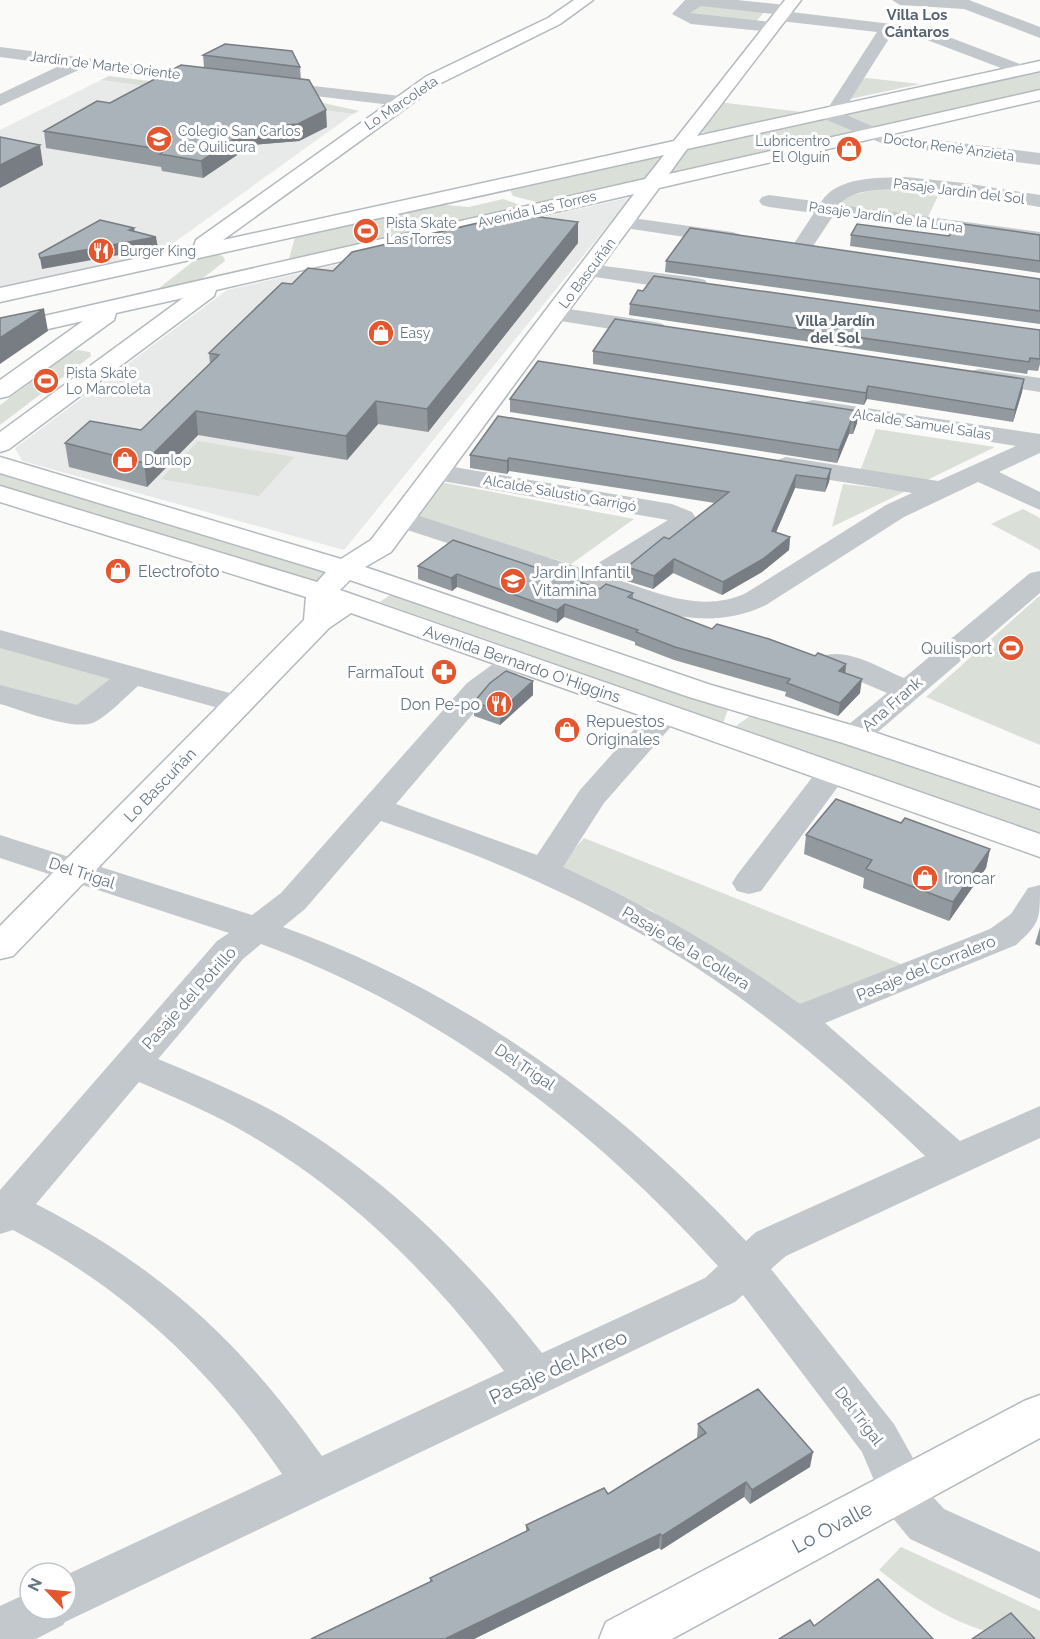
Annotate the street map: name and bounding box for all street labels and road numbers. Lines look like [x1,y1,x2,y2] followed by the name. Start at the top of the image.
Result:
[29,48,181,82] street label: Jardín de Marte Oriente
[361,73,441,133] street label: Lo Marcoleta
[883,130,1015,164] street label: Doctor René Anzieta
[892,175,1026,207] street label: Pasaje Jardín del Sol
[476,188,598,230] street label: Avenida Las Torres
[808,198,964,236] street label: Pasaje Jardín de la Luna
[555,235,619,311] street label: Lo Bascuñán
[852,405,992,443] street label: Alcalde Samuel Salas
[482,472,638,514] street label: Alcalde Salustio Garrigó
[421,621,623,707] street label: Avenida Bernardo O'Higgins
[858,672,926,735] street label: Ana Frank
[120,744,200,826] street label: Lo Bascuñán
[46,853,118,893] street label: Del Trigal
[619,902,753,994] street label: Pasaje de la Collera
[854,931,998,1005] street label: Pasaje del Corralero
[138,943,240,1053] street label: Pasaje del Potrillo
[491,1040,559,1094] street label: Del Trigal
[485,1324,631,1409] street label: Pasaje del Arreo
[831,1383,888,1450] street label: Del Trigal
[788,1496,876,1558] street label: Lo Ovalle

